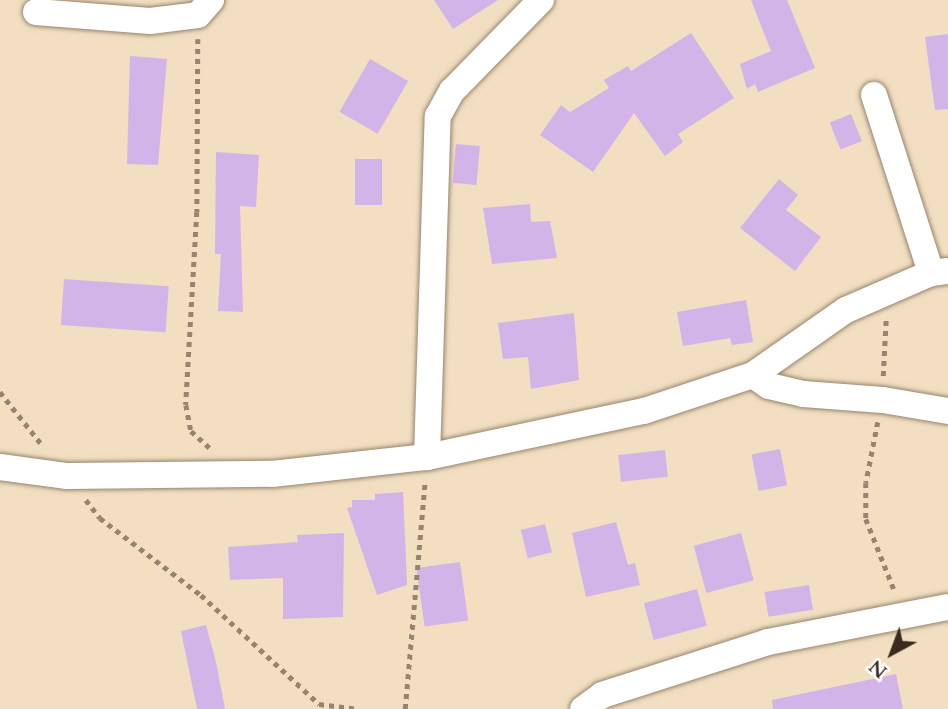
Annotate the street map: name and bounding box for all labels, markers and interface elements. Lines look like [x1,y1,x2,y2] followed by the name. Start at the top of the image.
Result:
[857,618,927,688] north arrow
[863,654,893,684] text: N

